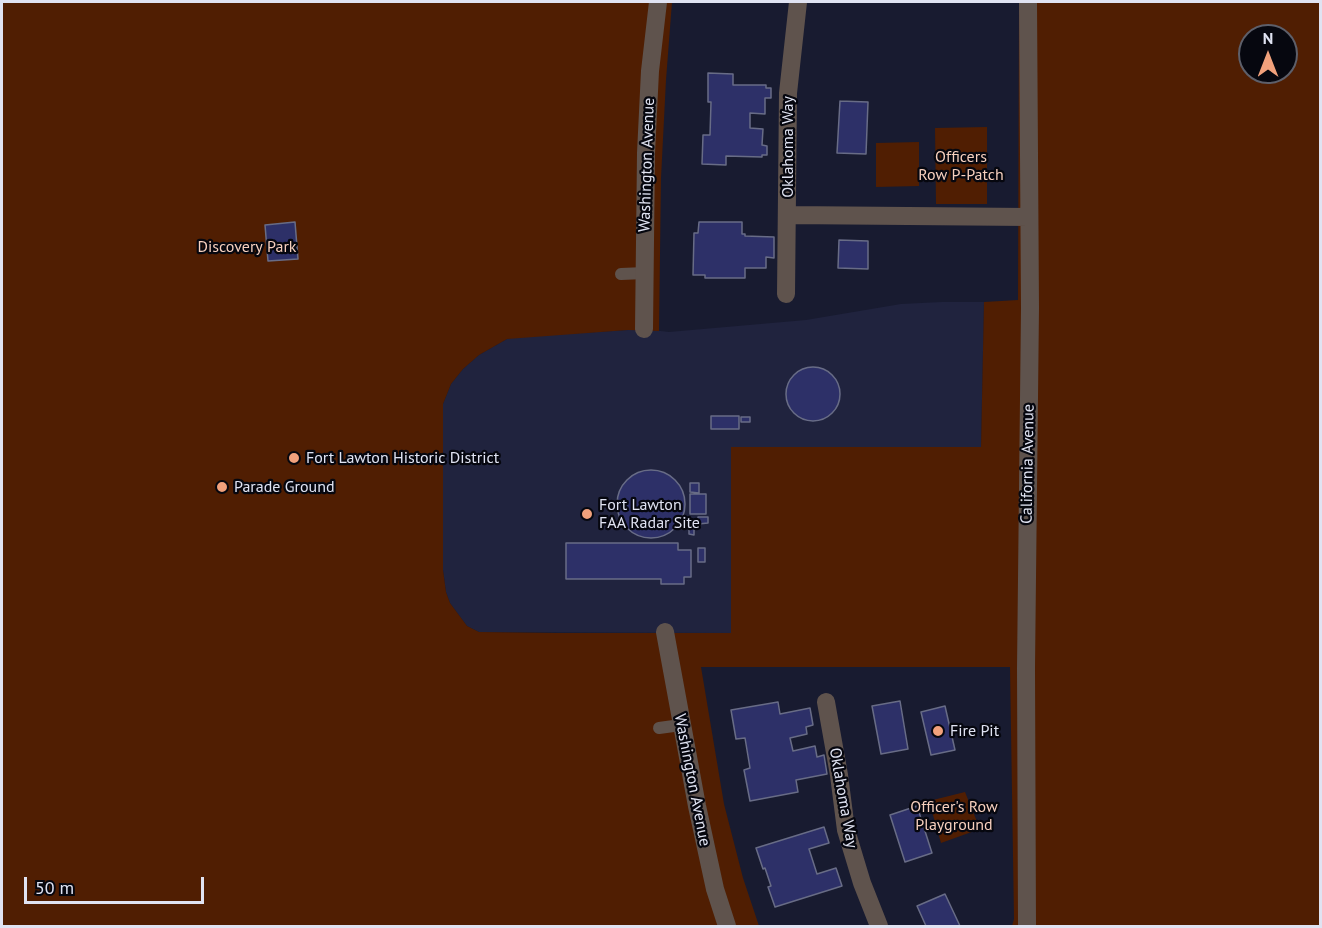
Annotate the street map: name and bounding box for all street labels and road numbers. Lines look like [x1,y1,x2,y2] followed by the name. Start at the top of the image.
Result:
[778,96,798,198] street label: Oklahoma Way
[635,97,659,233] street label: Washington Avenue
[1017,404,1039,524] street label: California Avenue
[670,712,714,848] street label: Washington Avenue
[825,746,861,850] street label: Oklahoma Way

